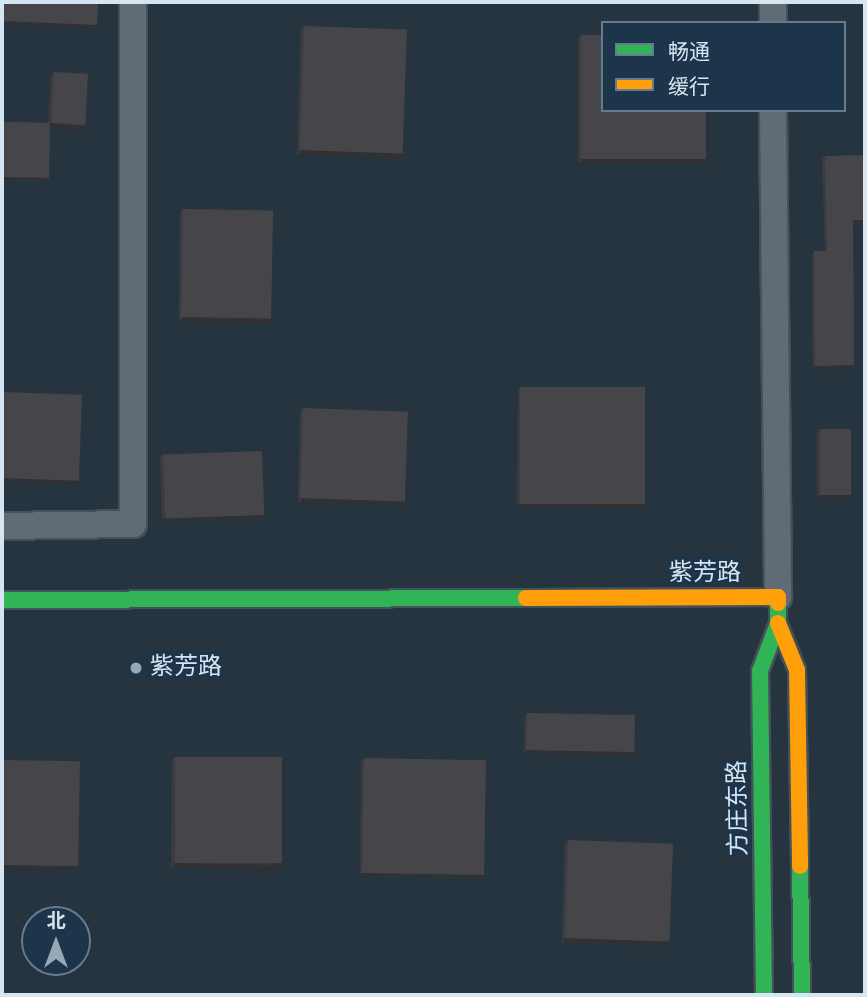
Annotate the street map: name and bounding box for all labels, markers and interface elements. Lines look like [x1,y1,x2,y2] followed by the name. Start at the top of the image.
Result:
[601,21,846,112] legend
[668,42,710,63] text: 畅通
[668,77,710,98] text: 缓行
[669,560,741,588] street label: 紫芳路
[150,654,222,682] place label: 紫芳路
[128,660,144,676] marker: 紫芳路
[724,760,754,856] street label: 方庄东路
[21,906,91,976] north arrow
[46,912,66,931] text: 北

